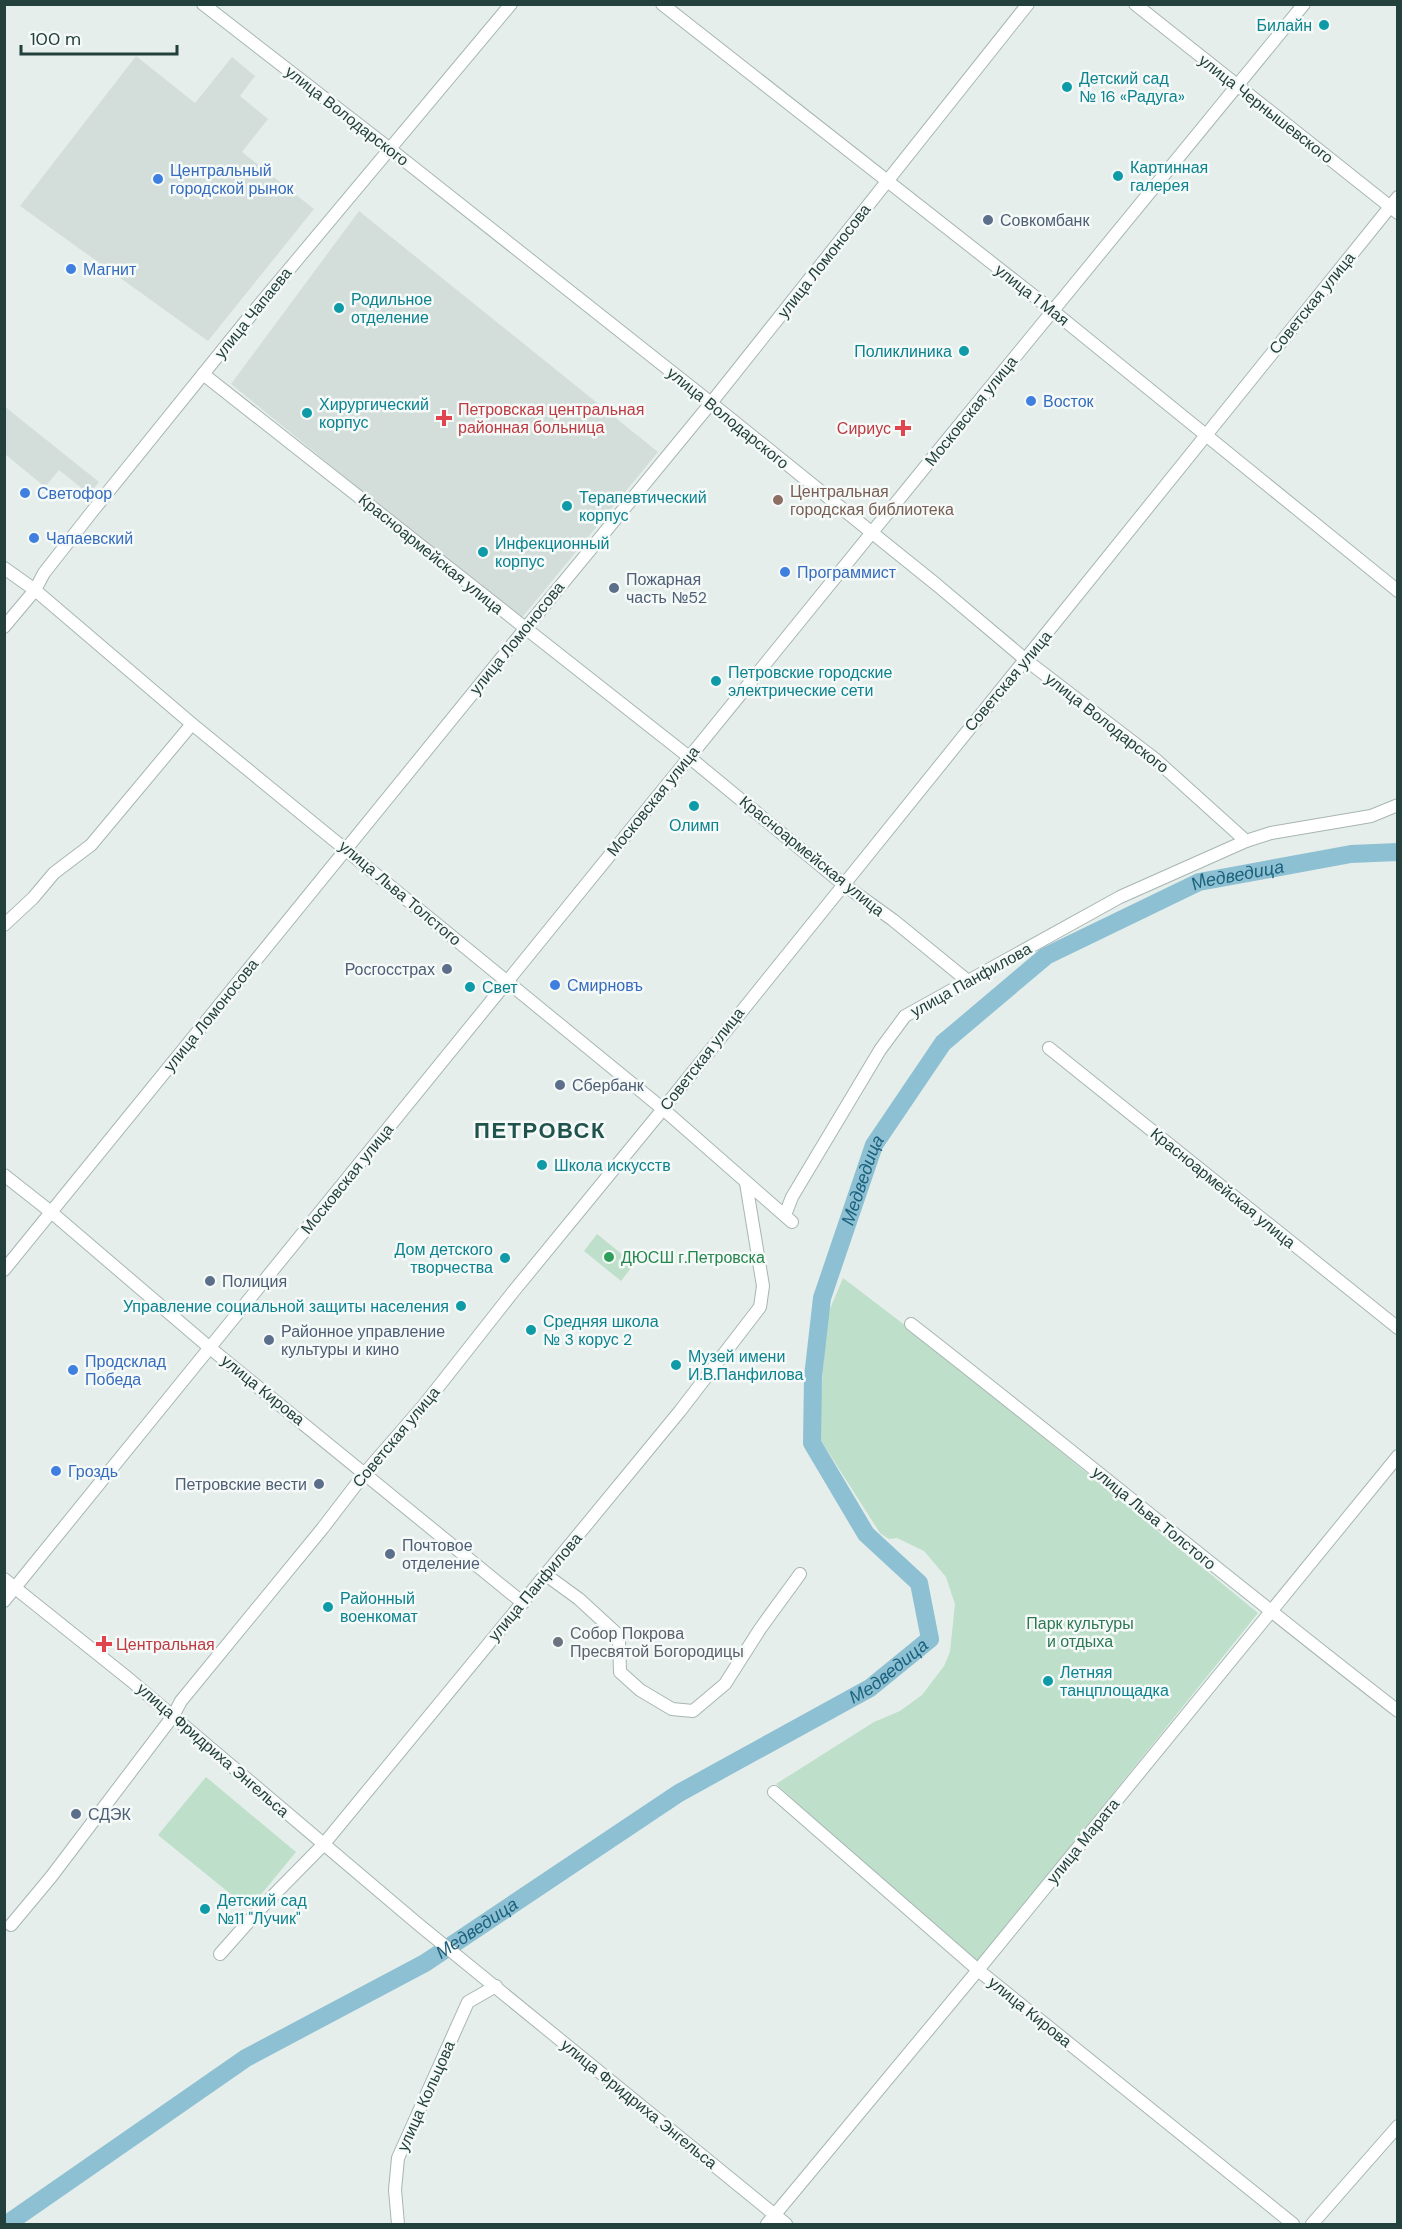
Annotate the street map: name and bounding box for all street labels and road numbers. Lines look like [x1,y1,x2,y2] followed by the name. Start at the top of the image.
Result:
[1194,50,1338,168] street label: улица Чернышевского
[281,61,413,171] street label: улица Володарского
[773,199,875,322] street label: улица Ломоносова
[1264,248,1360,358] street label: Советская улица
[991,259,1073,331] street label: улица 1 Мая
[210,263,296,363] street label: улица Чапаева
[920,351,1022,470] street label: Московская улица
[663,362,793,474] street label: улица Володарского
[354,489,508,619] street label: Красноармейская улица
[465,577,569,699] street label: улица Ломоносова
[960,626,1056,736] street label: Советская улица
[1041,668,1173,778] street label: улица Володарского
[602,741,704,860] street label: Московская улица
[735,791,889,921] street label: Красноармейская улица
[334,836,466,950] street label: улица Льва Толстого
[907,938,1035,1022] street label: улица Панфилова
[159,954,263,1076] street label: улица Ломоносова
[655,1003,749,1115] street label: Советская улица
[296,1119,398,1238] street label: Московская улица
[1146,1123,1300,1253] street label: Красноармейская улица
[217,1350,309,1430] street label: улица Кирова
[348,1382,444,1492] street label: Советская улица
[1088,1462,1220,1574] street label: улица Льва Толстого
[483,1528,587,1646] street label: улица Панфилова
[132,1678,294,1822] street label: улица Фридриха Энгельса
[1042,1794,1124,1888] street label: улица Марата
[984,1972,1076,2052] street label: улица Кирова
[557,2034,722,2174] street label: улица Фридриха Энгельса
[392,2037,460,2155] street label: улица Кольцова

